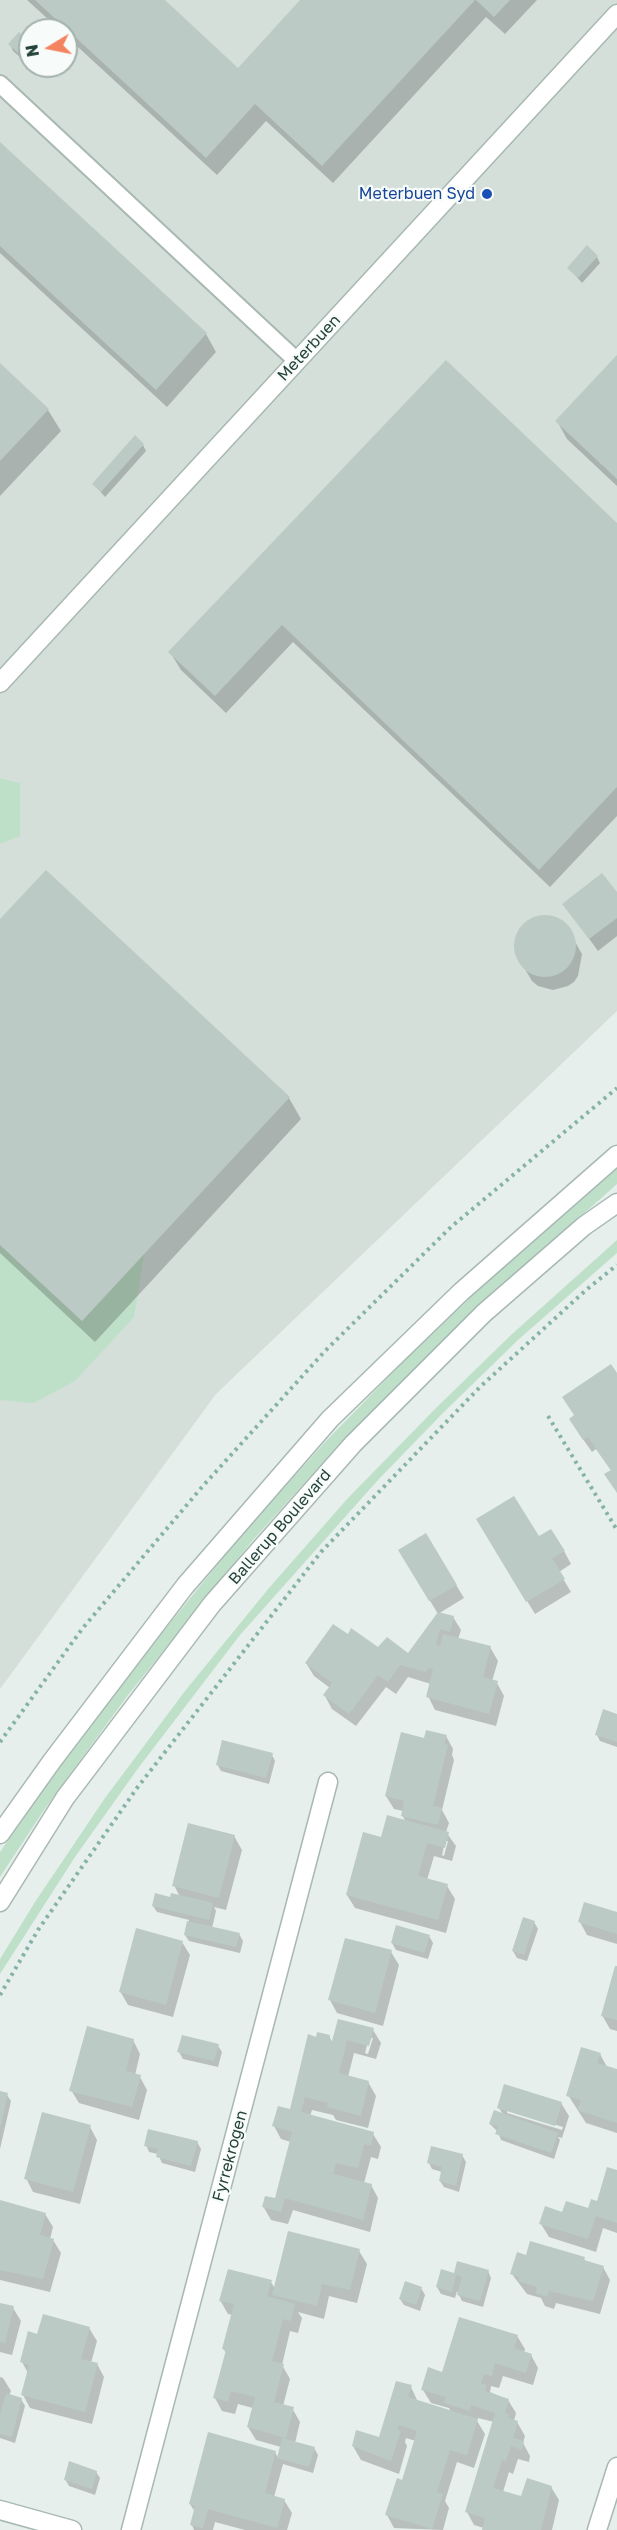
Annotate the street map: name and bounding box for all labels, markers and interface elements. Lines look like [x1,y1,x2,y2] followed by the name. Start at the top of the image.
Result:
[18,18,78,78] north arrow
[21,43,43,59] text: N
[359,184,475,204] place label: Meterbuen Syd
[480,187,494,201] marker: Meterbuen Syd
[273,311,345,385] street label: Meterbuen
[225,1466,335,1588] street label: Ballerup Boulevard
[209,2108,251,2204] street label: Fyrrekrogen

